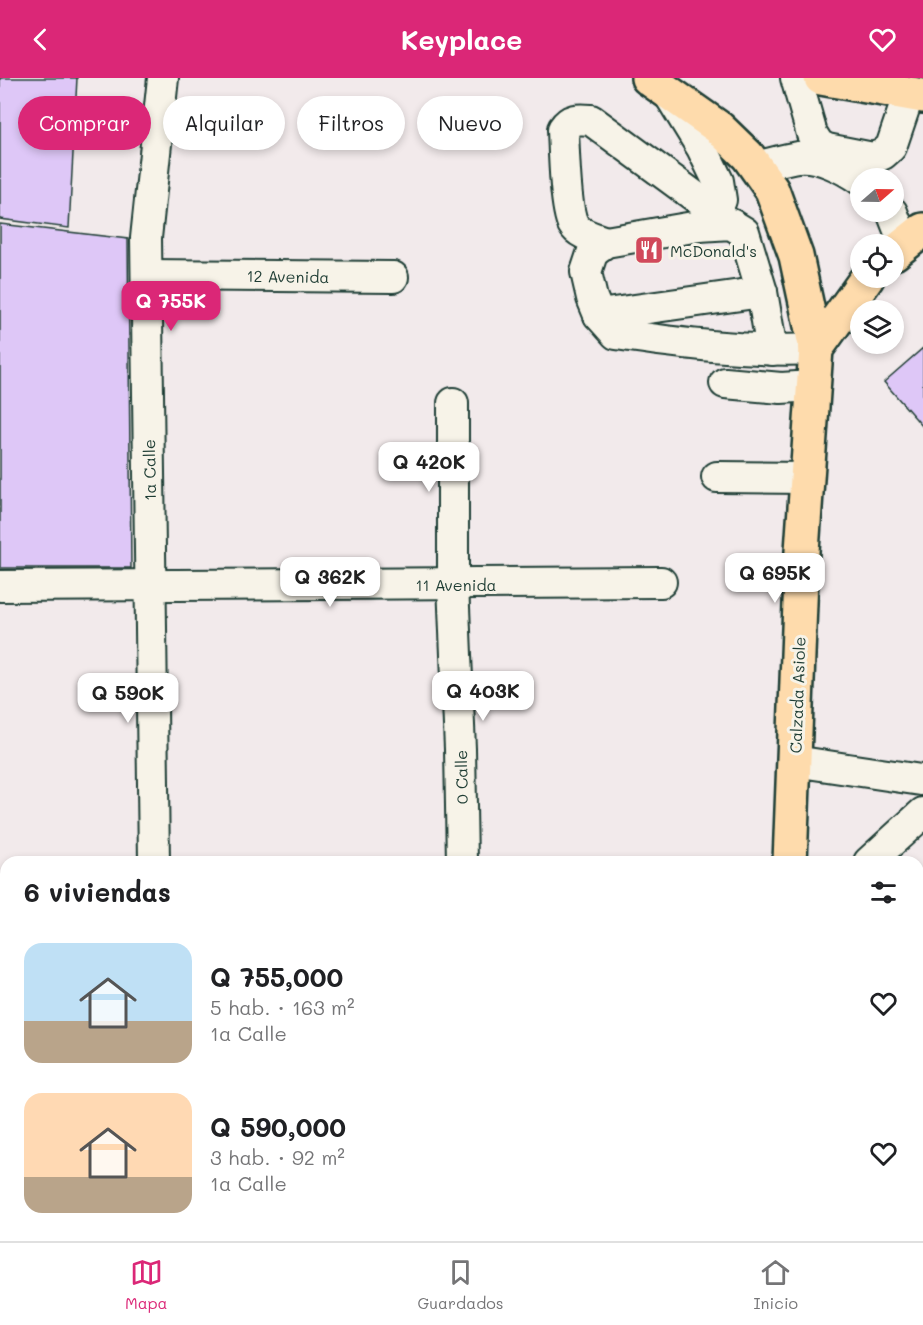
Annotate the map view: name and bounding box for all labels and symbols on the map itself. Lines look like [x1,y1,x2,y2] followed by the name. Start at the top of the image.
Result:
[850,168,904,222] north arrow
[633,234,665,266] restaurant icon: McDonald's
[670,240,757,261] place label: McDonald's
[246,265,330,287] street label: 12 Avenida
[122,281,220,332] pin: Q 755K
[138,439,160,501] street label: 1a Calle
[380,442,478,493] pin: Q 420K
[726,553,824,604] pin: Q 695K
[281,557,379,608] pin: Q 362K
[415,574,497,595] street label: 11 Avenida
[784,636,810,754] street label: Calzada Asiole
[434,671,532,722] pin: Q 403K
[79,673,177,724] pin: Q 590K
[450,750,472,804] street label: 0 Calle

